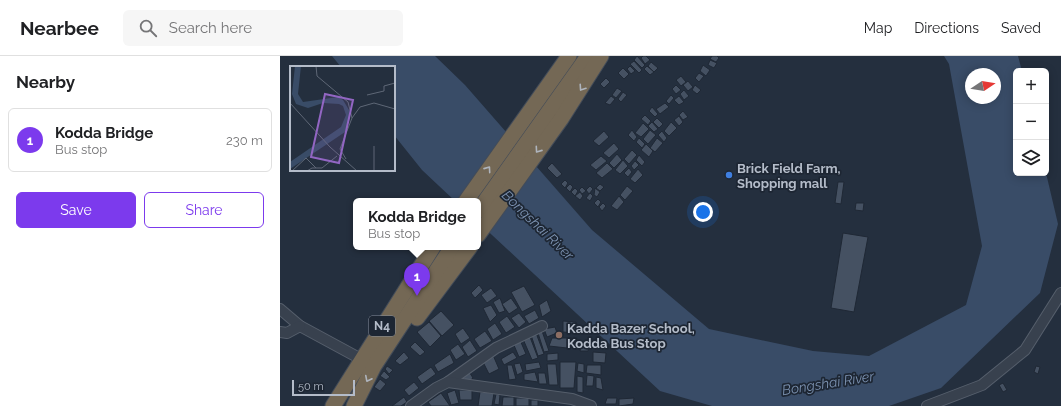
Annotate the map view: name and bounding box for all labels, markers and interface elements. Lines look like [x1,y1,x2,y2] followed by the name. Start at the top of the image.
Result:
[123,10,403,46] search box
[20,17,99,39] text: Nearbee
[137,17,159,39] icon: search
[169,19,252,37] text: Search here
[864,20,892,36] text: Map
[914,20,979,36] text: Directions
[1001,20,1041,36] text: Saved
[290,66,395,171] inset map
[965,68,1001,104] north arrow
[1013,68,1049,176] map controls
[1013,68,1049,104] button: +
[16,72,75,92] text: Nearby
[579,84,587,91] one-way arrow
[1013,104,1049,140] button: −
[55,124,153,142] text: Kodda Bridge
[27,133,33,148] text: 1
[226,133,263,148] text: 230 m
[1013,140,1049,176] button: layers
[55,142,107,157] text: Bus stop
[536,146,543,153] one-way arrow
[737,161,841,191] place label: Brick Field Farm, Shopping mall
[483,166,491,173] one-way arrow
[724,170,734,180] marker: Brick Field Farm, Shopping mall
[499,187,578,264] water label: Bongshai River
[16,192,136,228] button: Save
[144,192,264,228] button: Share
[353,198,481,250] popup
[693,202,713,222] your location
[368,208,466,226] text: Kodda Bridge
[368,226,420,241] text: Bus stop
[404,263,430,296] pin: 1
[369,316,395,336] road number: N4
[567,321,695,351] place label: Kadda Bazer School, Kodda Bus Stop
[554,330,564,340] marker: Kadda Bazer School, Kodda Bus Stop
[781,368,876,398] water label: Bongshai River
[365,375,373,383] one-way arrow
[292,378,355,397] scale bar
[298,380,324,393] text: 50 m

